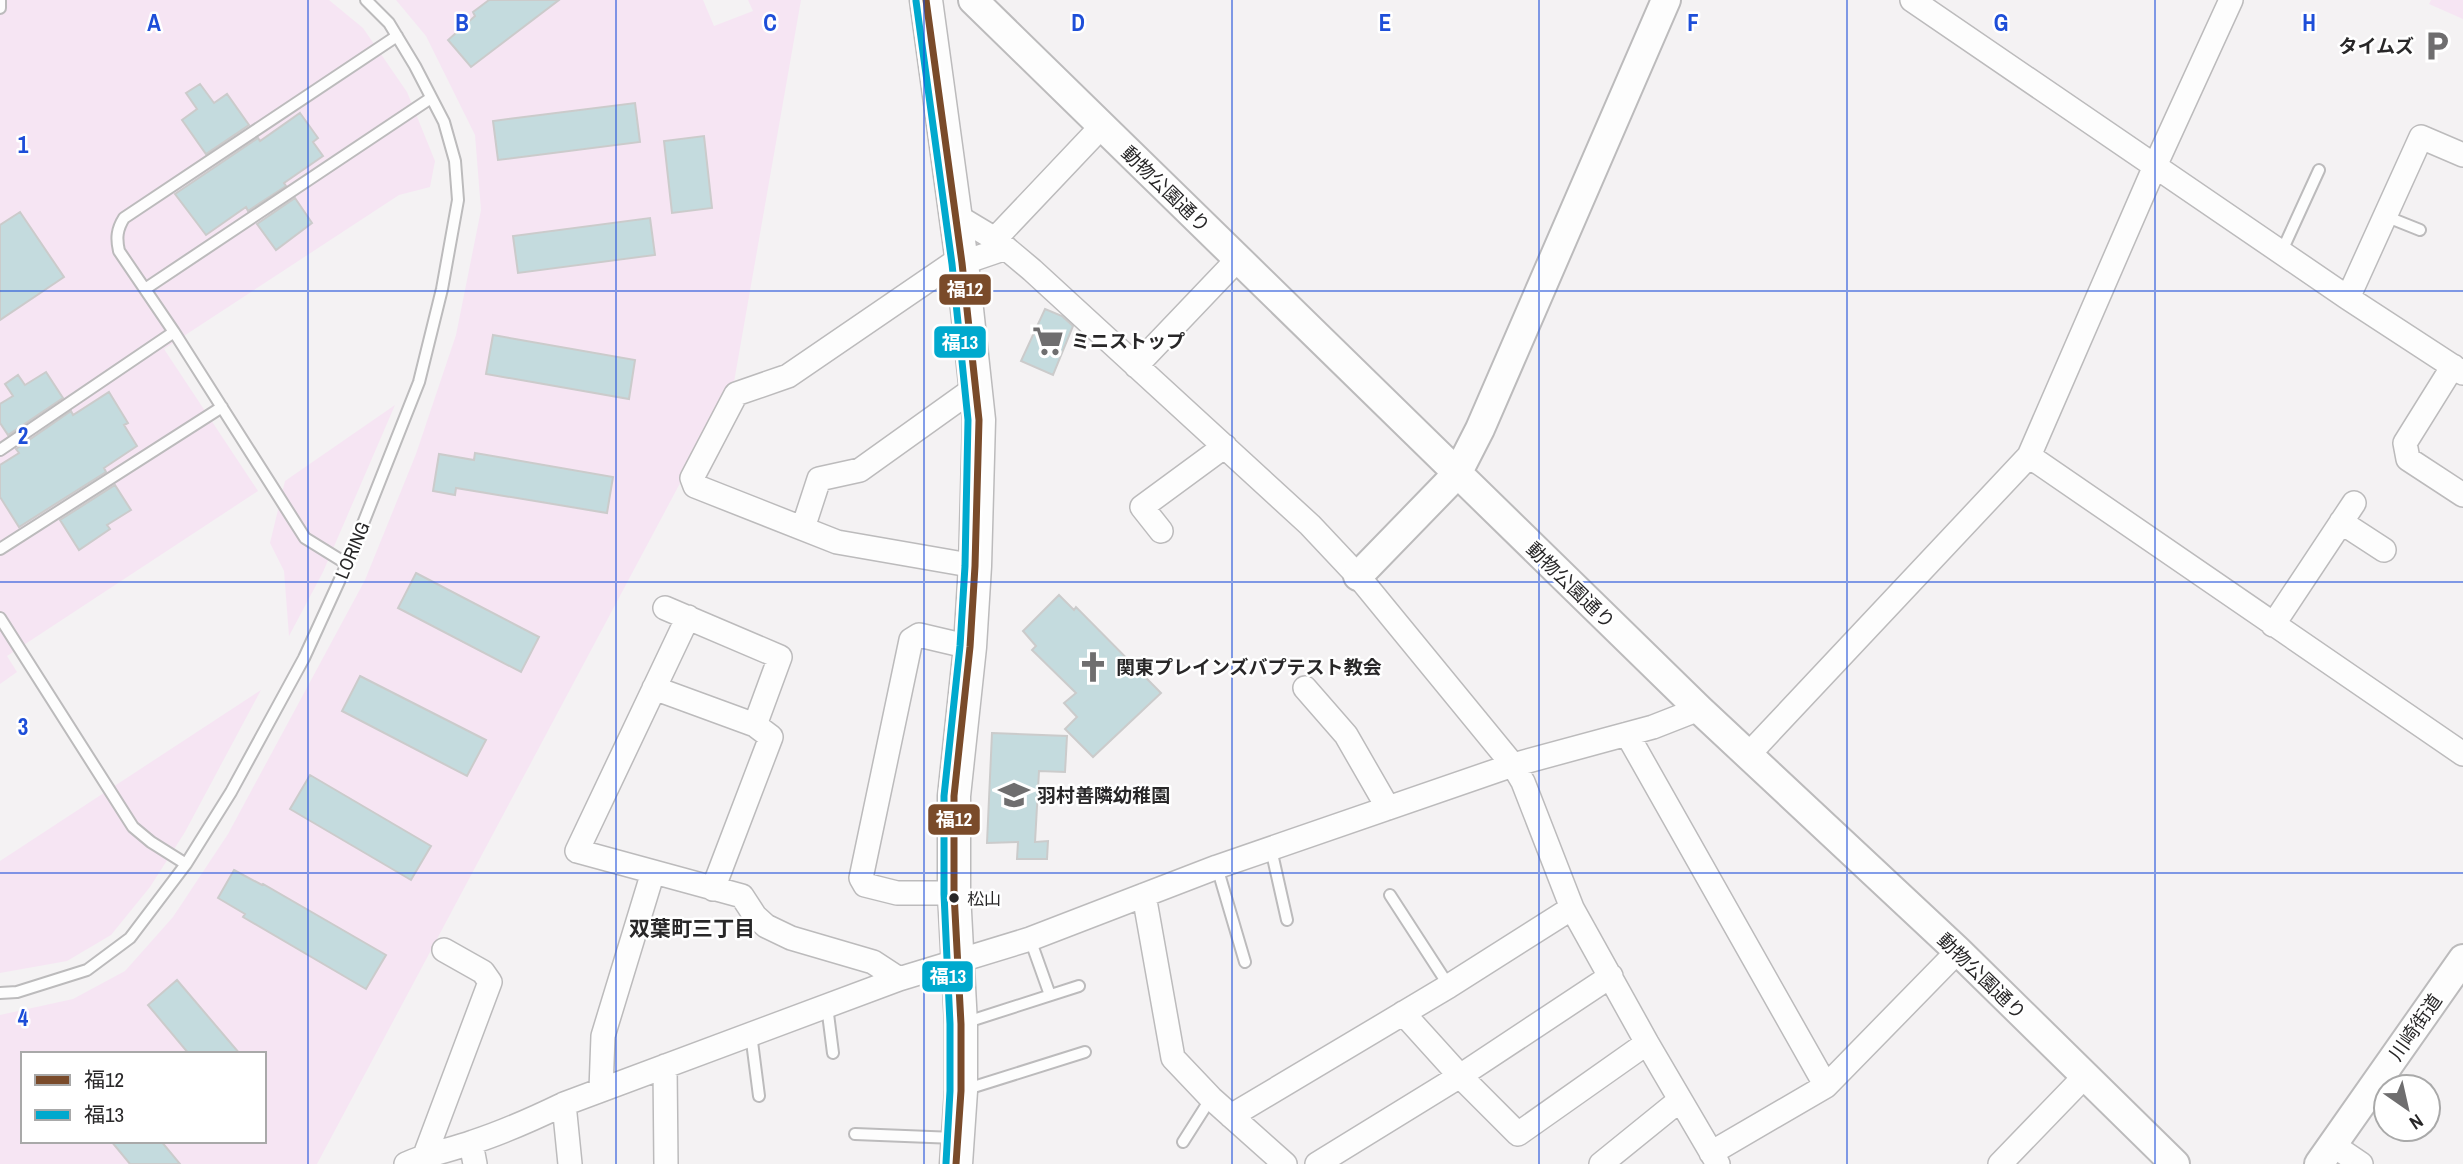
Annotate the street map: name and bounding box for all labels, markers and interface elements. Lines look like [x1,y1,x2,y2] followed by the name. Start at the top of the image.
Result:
[147,7,161,38] text: A
[455,7,469,38] text: B
[763,7,777,38] text: C
[1071,7,1085,38] text: D
[1379,7,1391,38] text: E
[1687,7,1699,38] text: F
[1994,7,2008,38] text: G
[2302,7,2316,38] text: H
[2420,29,2454,63] parking icon: タイムズ
[2338,33,2414,59] place label: タイムズ
[18,129,29,160] text: 1
[1116,140,1216,238] street label: 動物公園通り
[938,273,992,306] line badge: 福12
[947,276,984,302] text: 福12
[1031,324,1065,358] supermarket icon: ミニストップ
[933,325,987,359] line badge: 福13
[1071,328,1185,354] place label: ミニストップ
[942,329,979,355] text: 福13
[18,420,28,451] text: 2
[328,517,376,583] street label: LORING
[1521,536,1621,634] street label: 動物公園通り
[1076,650,1110,684] church icon: 関東プレインズバプテスト教会
[1116,654,1382,680] place label: 関東プレインズバプテスト教会
[18,711,28,742] text: 3
[997,778,1031,812] school or university icon: 羽村善隣幼稚園
[1037,782,1170,808] place label: 羽村善隣幼稚園
[927,803,981,836] line badge: 福12
[936,806,973,832] text: 福12
[967,887,1001,910] place label: 松山
[947,891,961,905] marker: 松山
[629,914,755,943] district label: 双葉町三丁目
[1932,927,2032,1025] street label: 動物公園通り
[921,960,974,993] line badge: 福13
[930,963,967,989] text: 福13
[2383,988,2447,1066] street label: 川崎街道
[18,1002,29,1033] text: 4
[21,1052,266,1143] legend
[84,1065,124,1094] text: 福12
[2372,1073,2442,1143] north arrow
[84,1100,124,1129] text: 福13
[2405,1108,2428,1136] text: N

